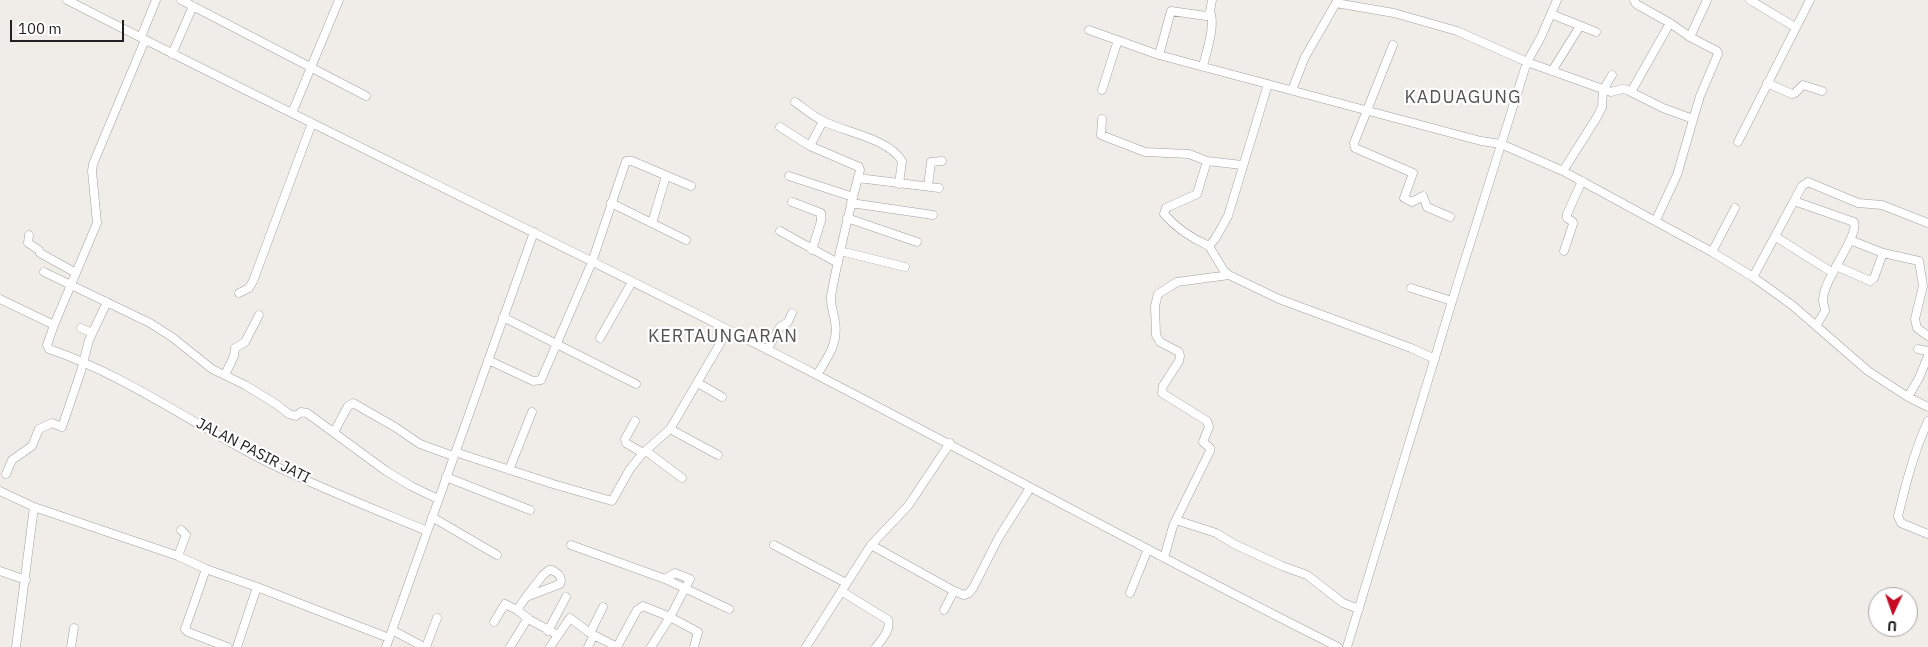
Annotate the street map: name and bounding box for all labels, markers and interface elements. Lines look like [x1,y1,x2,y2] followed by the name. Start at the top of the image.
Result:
[12,10,126,42] scale bar
[18,19,62,38] text: 100 m
[1403,87,1523,109] district label: KADUAGUNG
[646,326,800,348] district label: KERTAUNGARAN
[193,415,313,487] street label: JALAN PASIR JATI
[1868,587,1918,637] north arrow
[1887,617,1898,635] text: U

